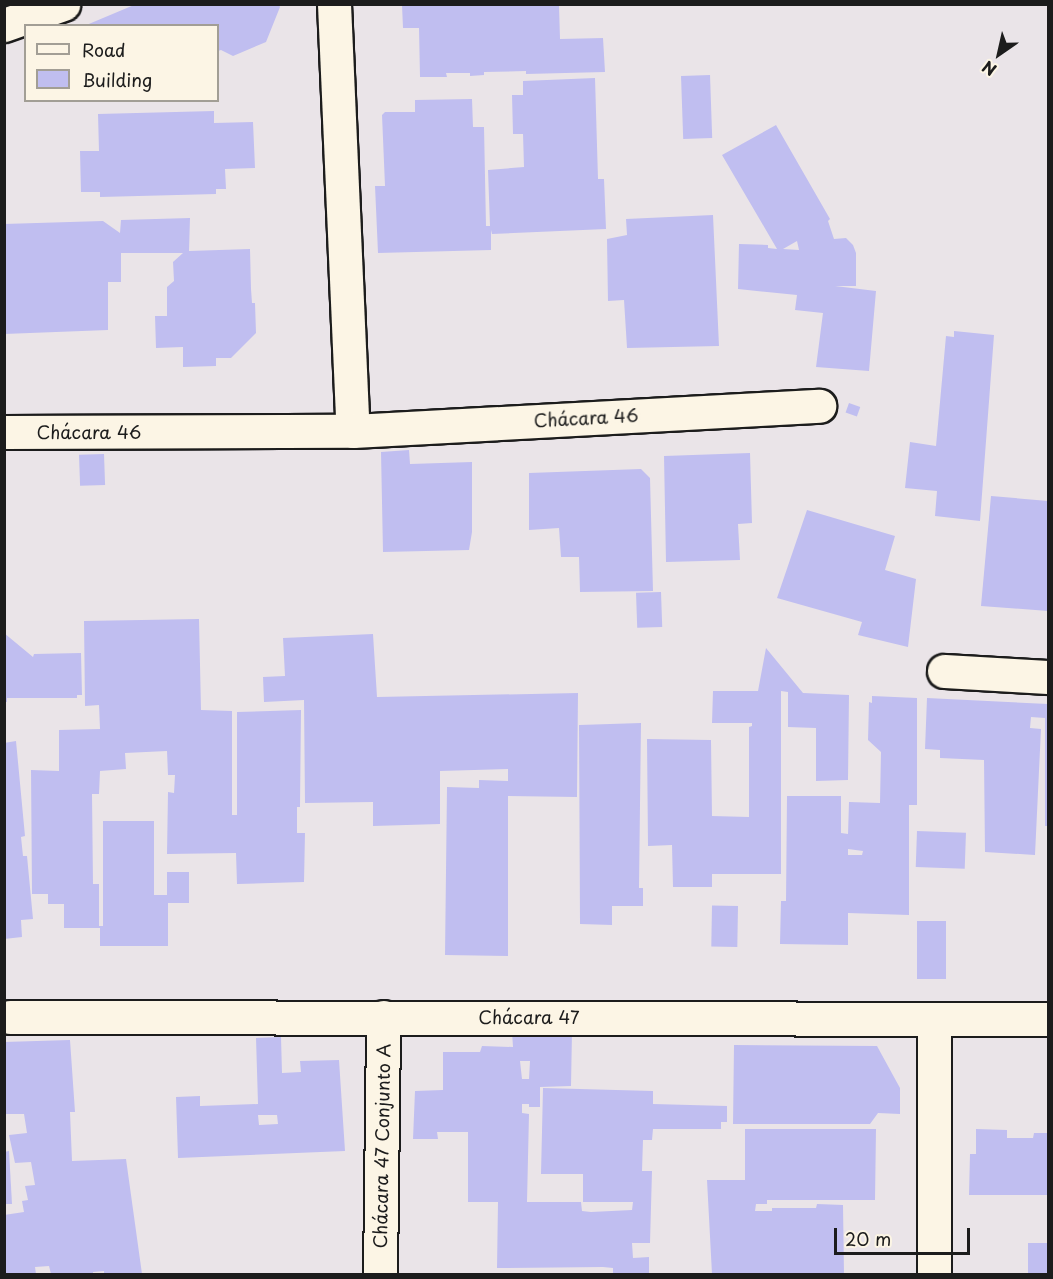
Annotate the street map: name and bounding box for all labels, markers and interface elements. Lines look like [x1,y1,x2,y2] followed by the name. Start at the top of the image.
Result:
[24,24,219,102] legend
[969,24,1029,84] north arrow
[82,36,126,63] text: Road
[977,55,1001,82] text: N
[82,66,152,93] text: Building
[533,404,639,432] street label: Chácara 46
[36,421,142,443] street label: Chácara 46
[478,1006,580,1028] street label: Chácara 47
[369,1043,395,1249] street label: Chácara 47 Conjunto A
[837,1216,974,1254] scale bar
[845,1225,891,1252] text: 20 m

